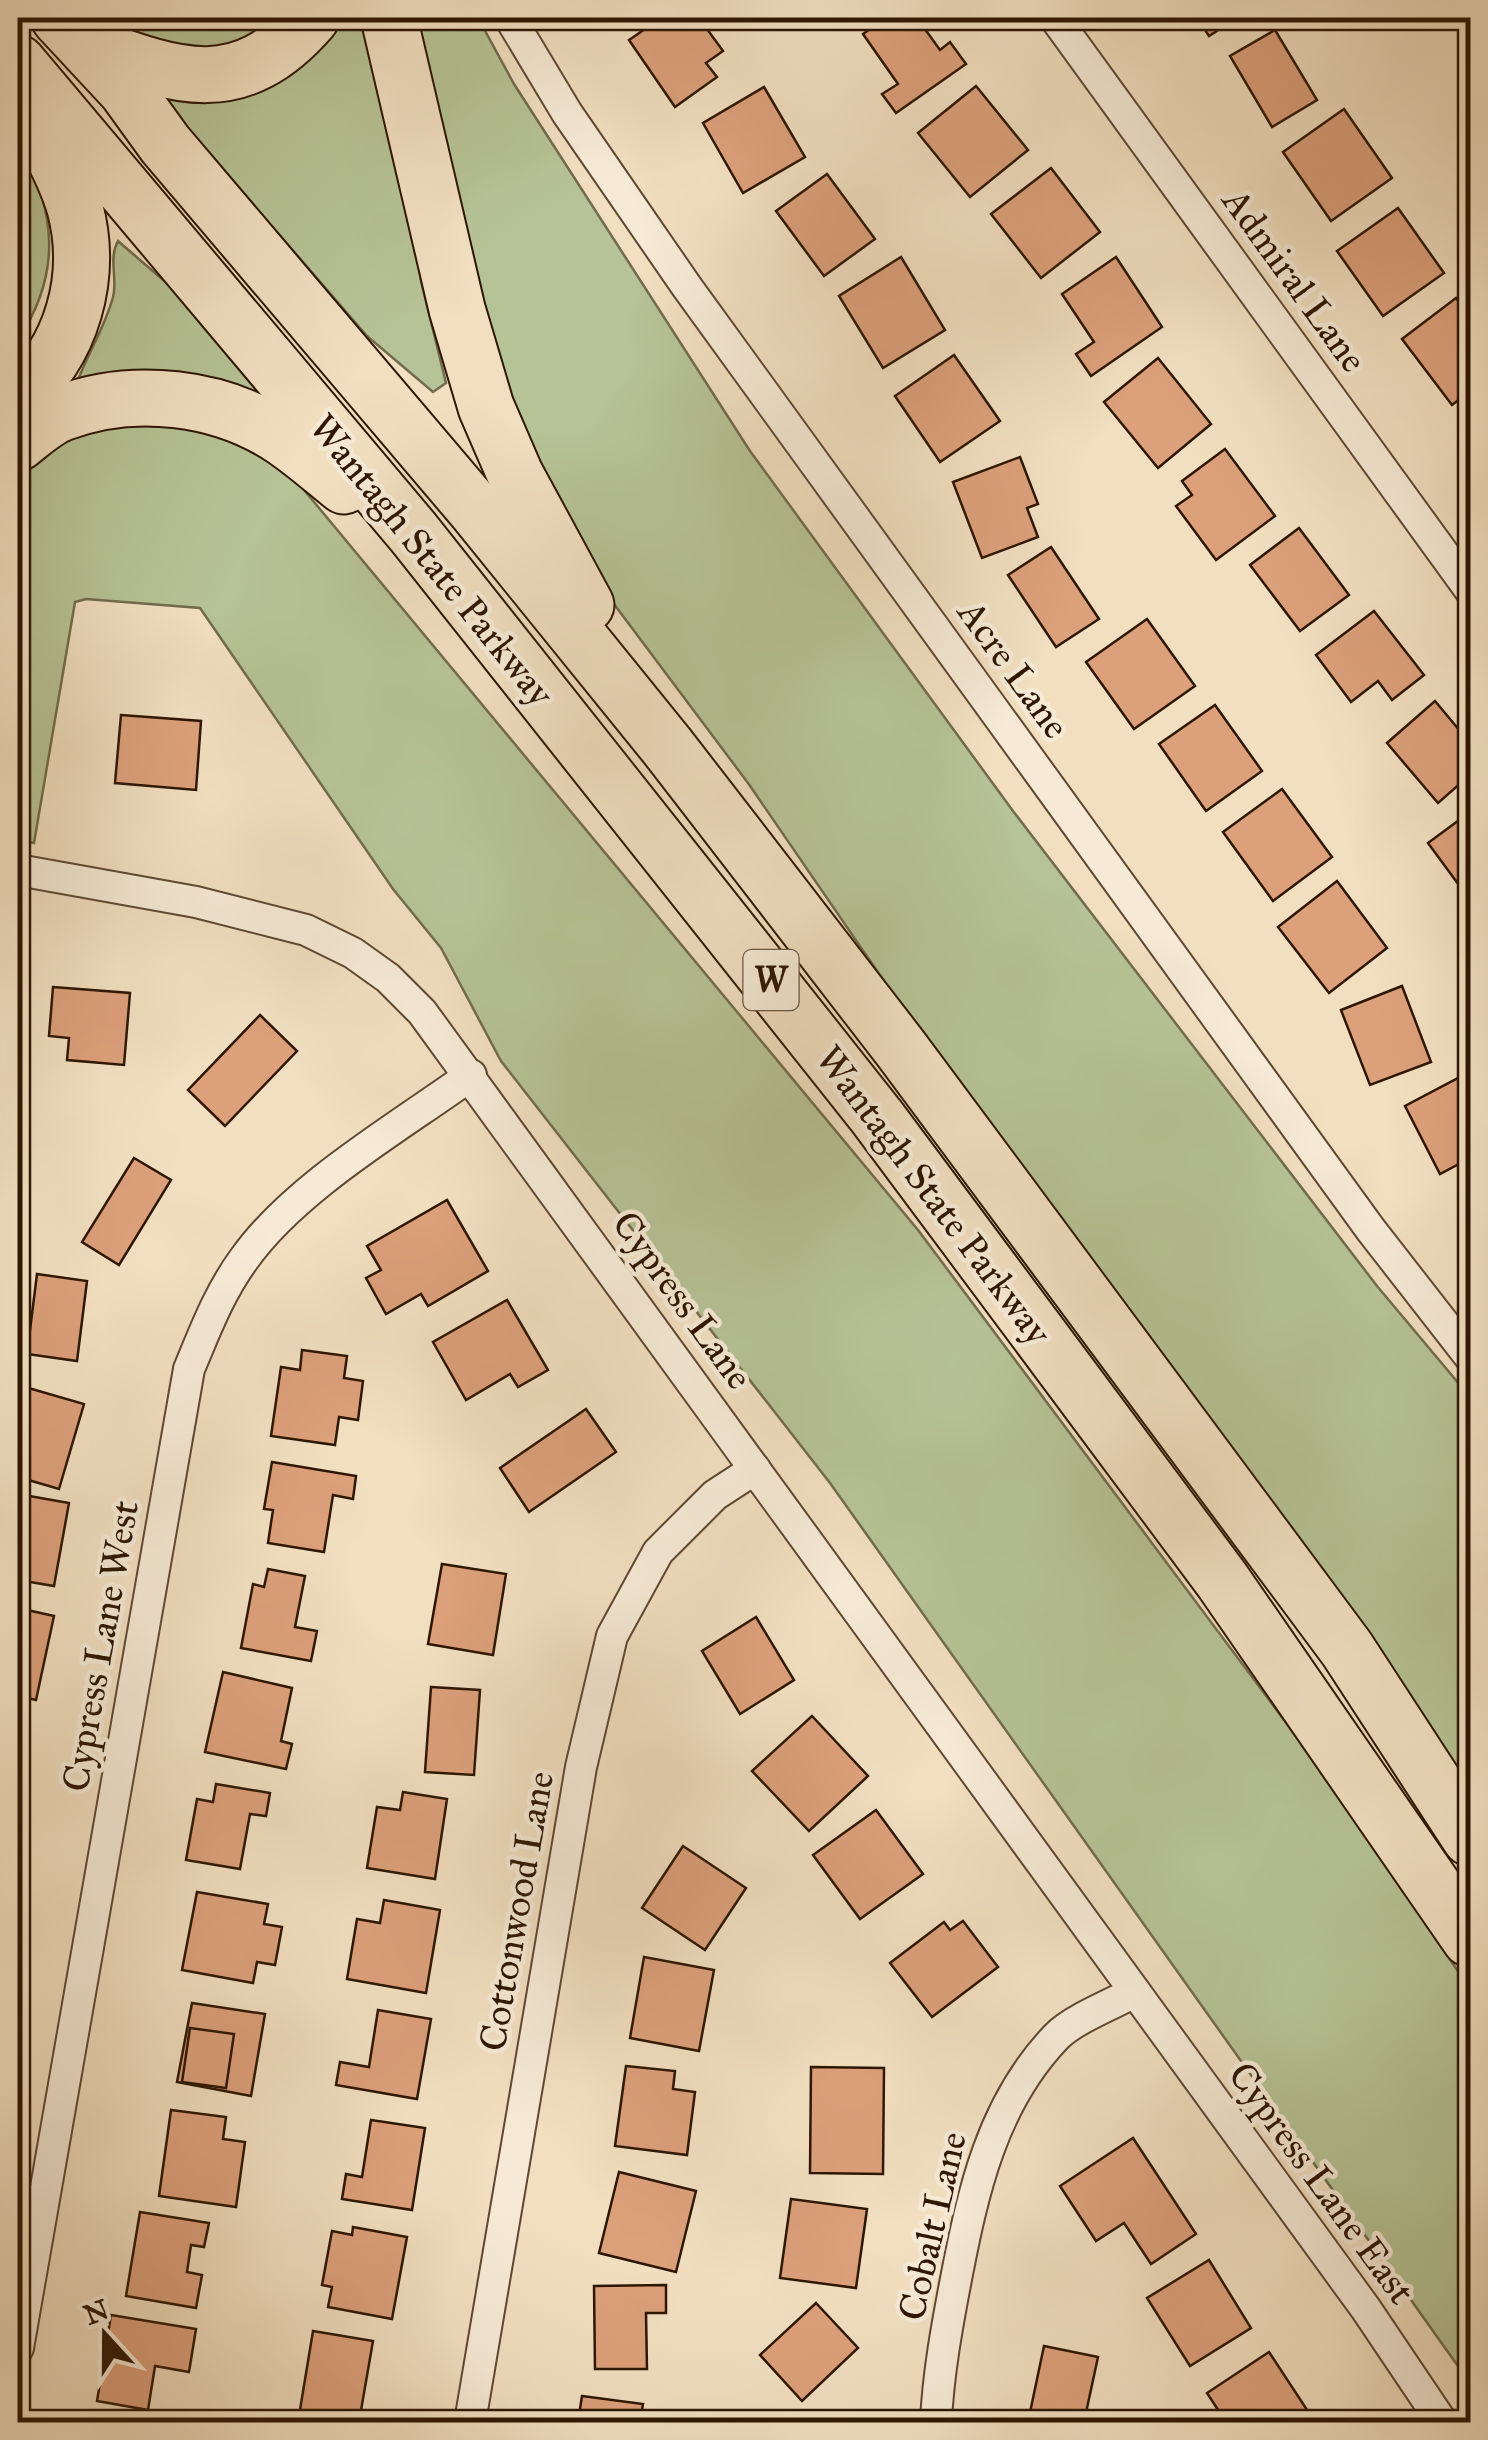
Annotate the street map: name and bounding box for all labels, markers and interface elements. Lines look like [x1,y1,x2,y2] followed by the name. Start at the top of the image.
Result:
[1212,177,1377,381] street label: Admiral Lane
[300,405,565,716] street label: Wantagh State Parkway
[947,589,1080,747] street label: Acre Lane
[744,950,798,1010] road number: W
[806,1036,1062,1355] street label: Wantagh State Parkway
[603,1202,763,1398] street label: Cypress Lane
[52,1497,148,1795] street label: Cypress Lane West
[469,1768,563,2054] street label: Cottonwood Lane
[1219,2053,1425,2313] street label: Cypress Lane East
[888,2127,976,2325] street label: Cobalt Lane
[55,2285,155,2385] north arrow
[79,2291,114,2333] text: N

